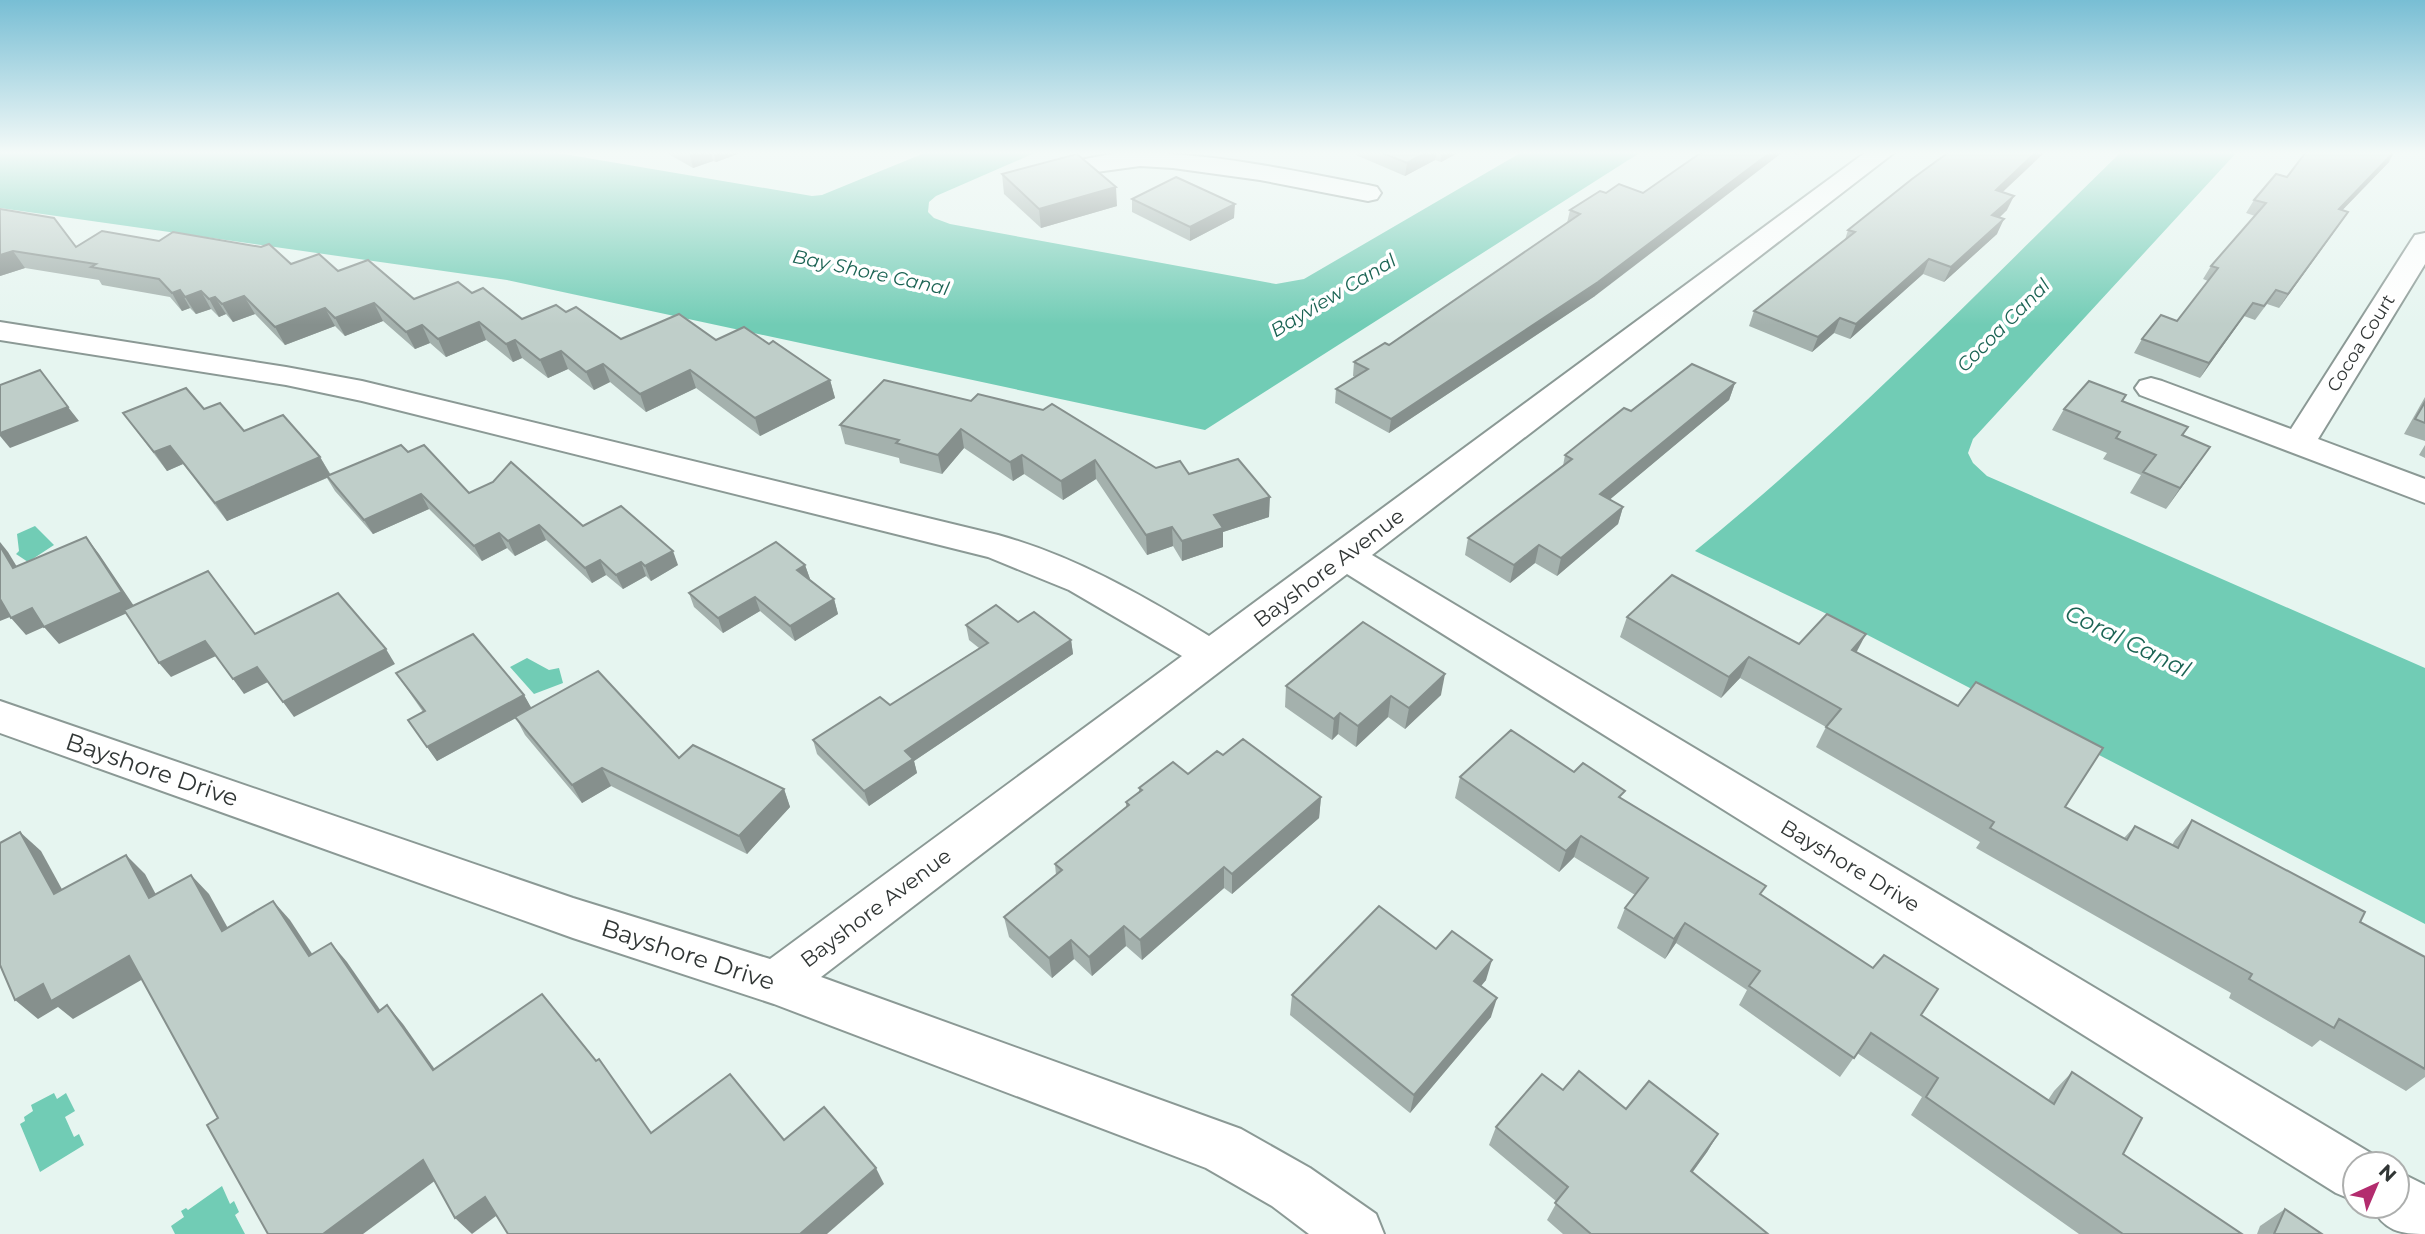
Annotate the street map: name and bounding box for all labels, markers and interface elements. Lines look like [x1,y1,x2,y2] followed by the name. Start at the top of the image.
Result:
[790,245,952,301] water label: Bay Shore Canal
[1266,248,1401,342] water label: Bayview Canal
[1952,273,2055,377] water label: Cocoa Canal
[2322,290,2400,396] street label: Cocoa Court
[1248,503,1409,632] street label: Bayshore Avenue
[2061,599,2196,684] water label: Coral Canal
[62,726,242,813] street label: Bayshore Drive
[1776,814,1924,917] street label: Bayshore Drive
[795,843,956,972] street label: Bayshore Avenue
[598,913,779,996] street label: Bayshore Drive
[2341,1150,2411,1220] north arrow
[2374,1160,2401,1187] text: N

